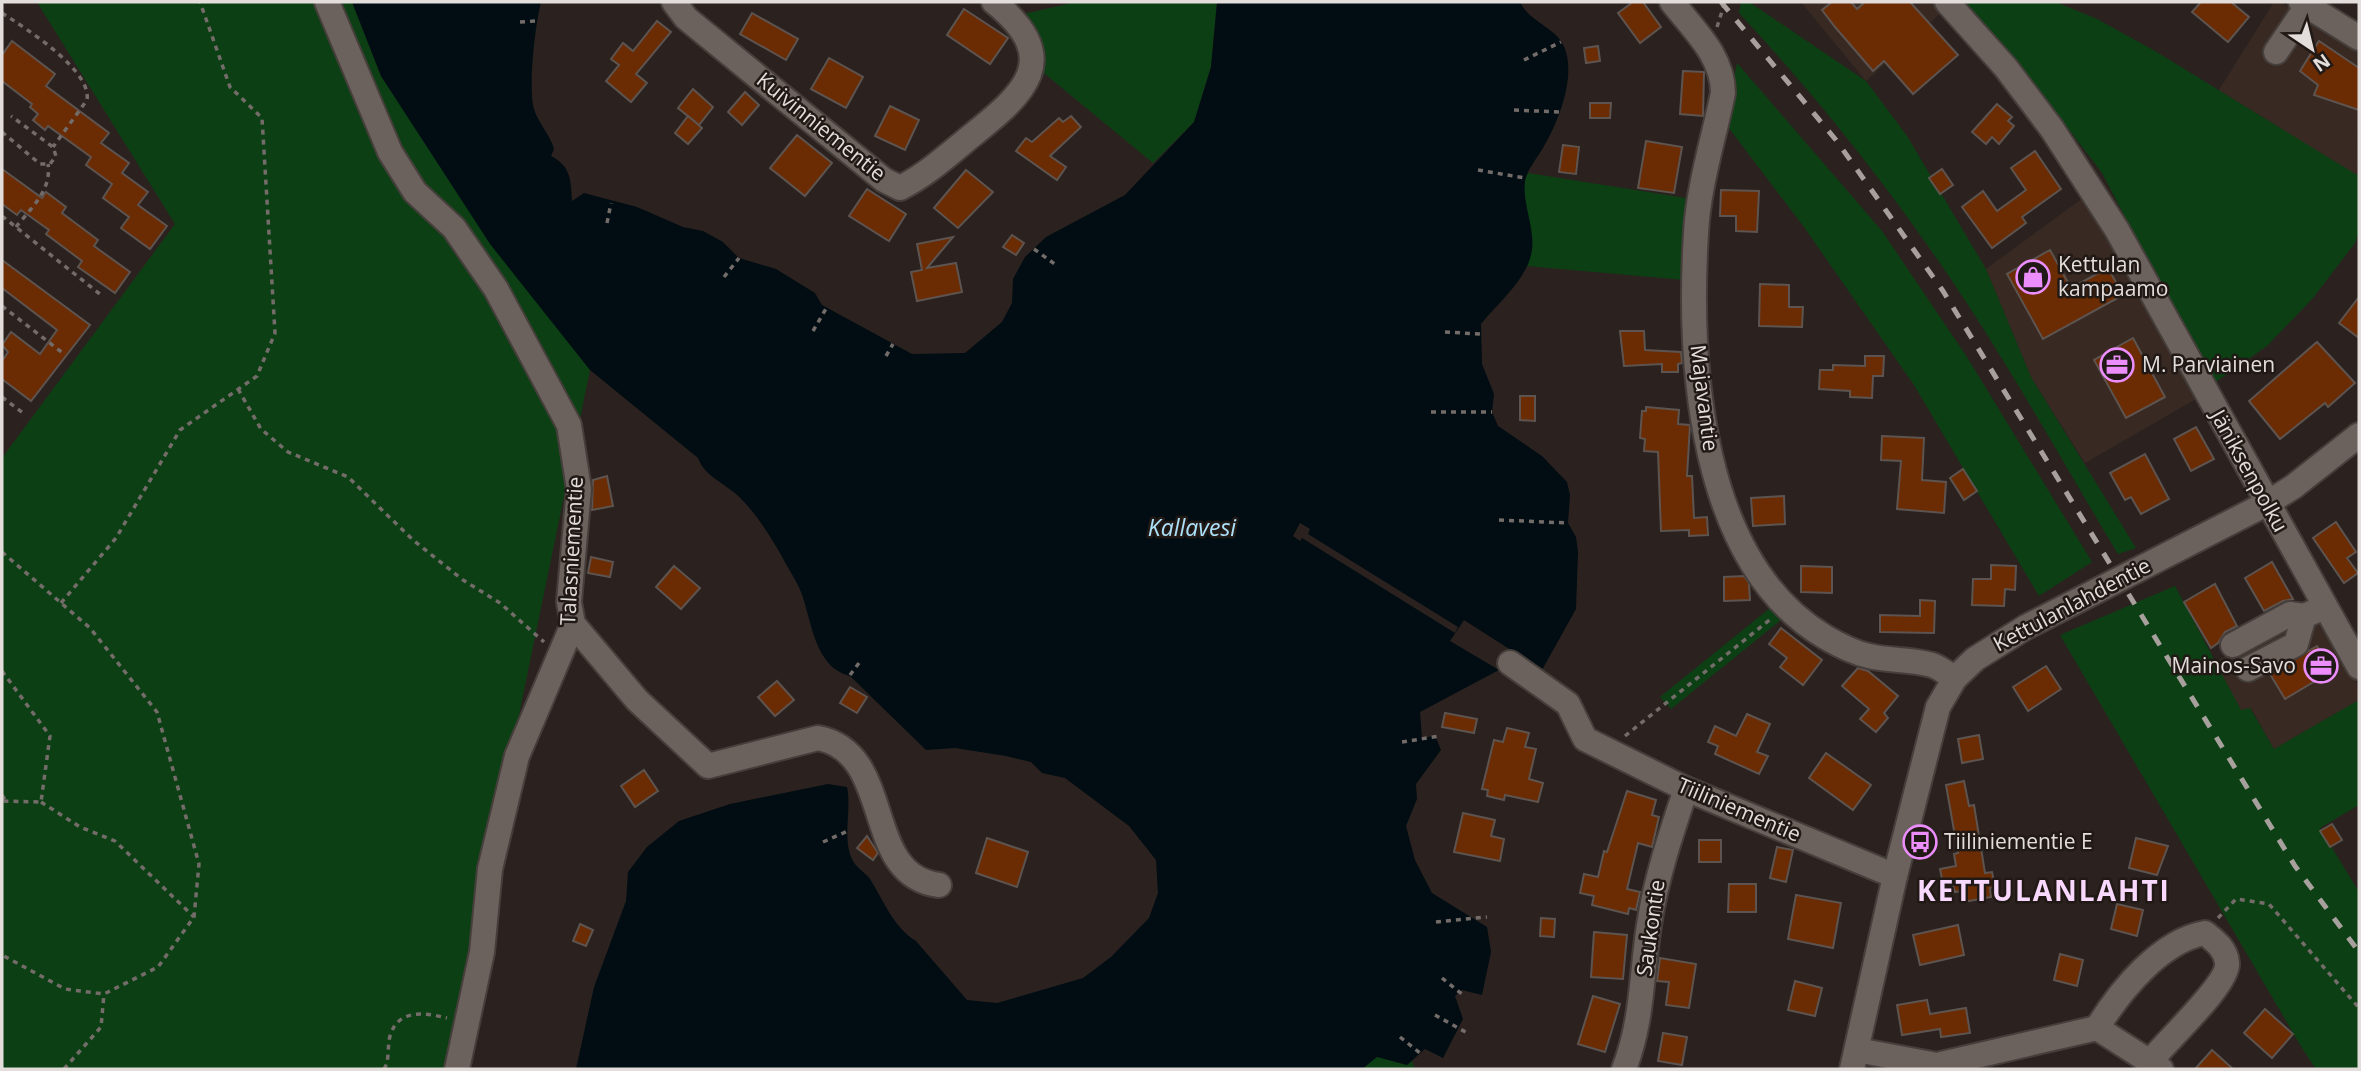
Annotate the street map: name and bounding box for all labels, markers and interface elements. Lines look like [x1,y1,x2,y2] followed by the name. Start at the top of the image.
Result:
[2277,14,2347,84] north arrow
[2308,48,2336,78] text: N
[751,66,892,187] street label: Kuivinniementie
[2058,250,2168,302] place label: Kettulan kampaamo
[2014,258,2052,296] shop icon: Kettulan kampaamo
[1685,343,1725,453] street label: Majavantie
[2098,346,2136,384] office icon: M. Parviainen
[2142,350,2275,378] place label: M. Parviainen
[2204,403,2295,537] street label: Jäniksenpolku
[553,476,589,626] street label: Talasniementie
[1148,511,1237,543] water label: Kallavesi
[1988,551,2155,657] street label: Kettulanlahdentie
[2302,647,2340,685] office icon: Mainos-Savo
[2172,651,2296,679] place label: Mainos-Savo
[1673,771,1805,848] street label: Tiiliniementie
[1901,823,1939,861] bus stop icon: Tiiliniementie E
[1944,827,2093,855] place label: Tiiliniementie E
[1917,871,2171,909] district label: KETTULANLAHTI
[1629,878,1671,978] street label: Saukontie

